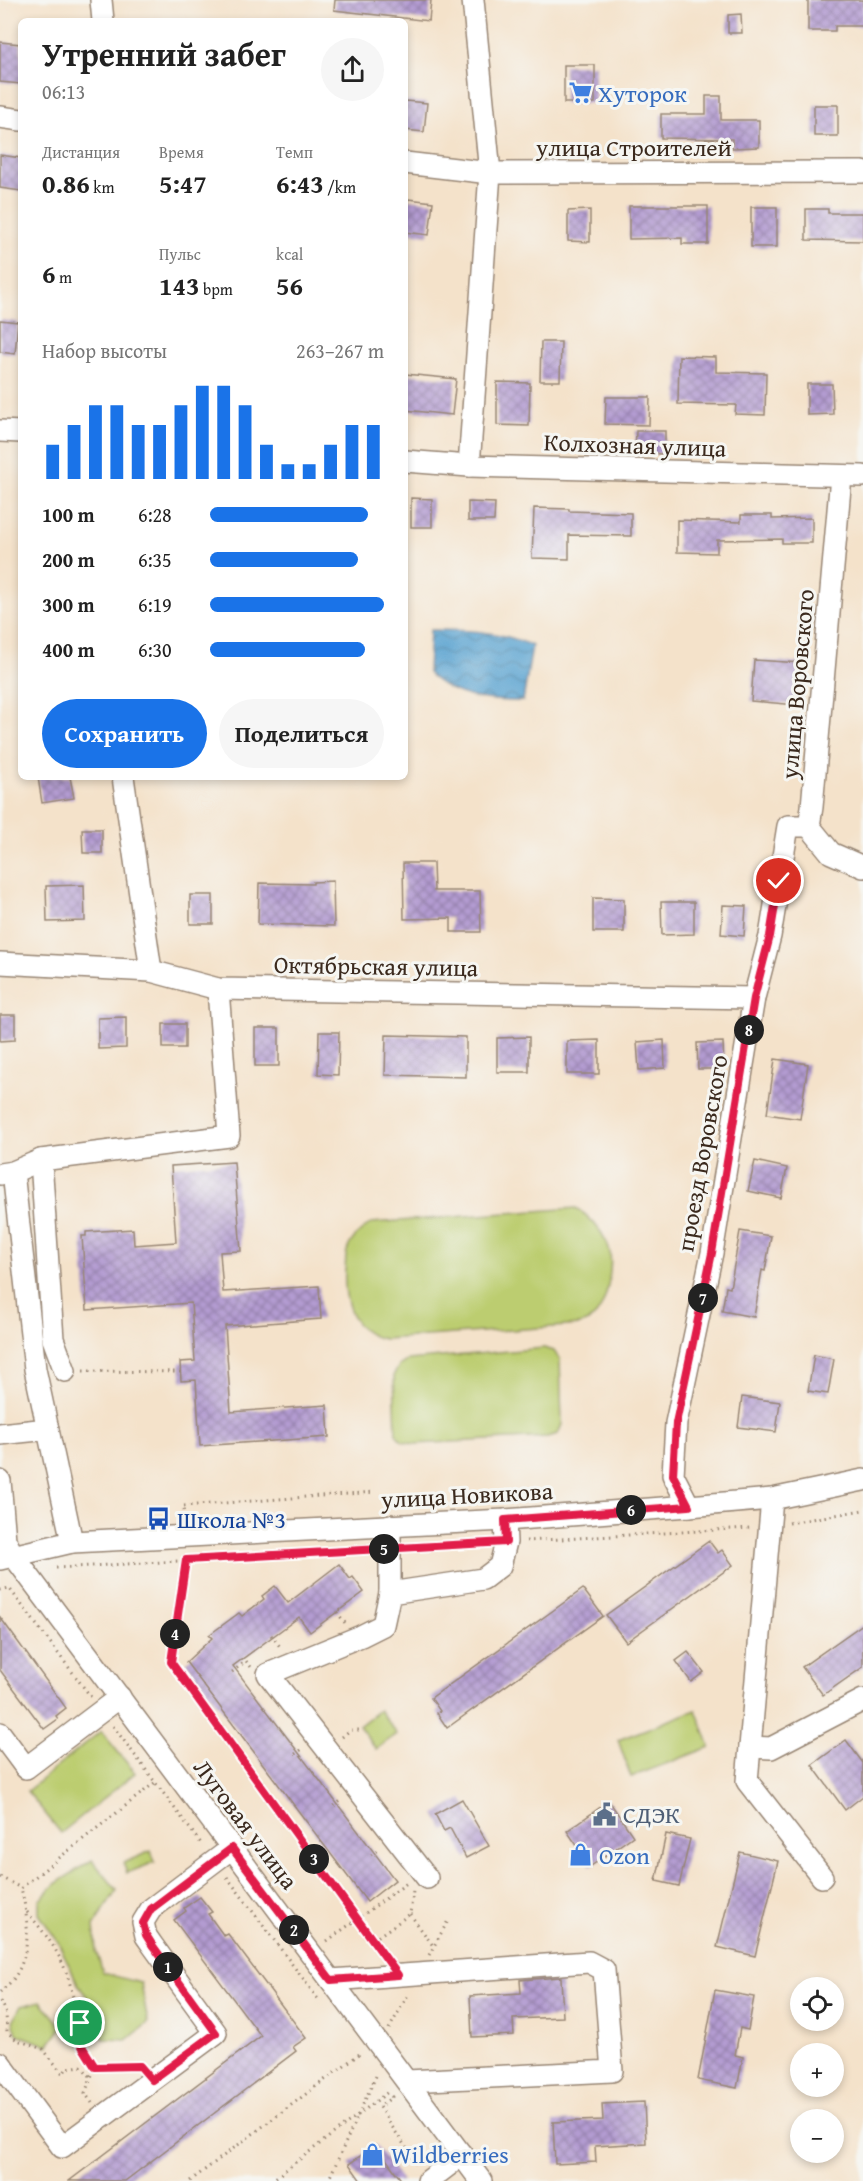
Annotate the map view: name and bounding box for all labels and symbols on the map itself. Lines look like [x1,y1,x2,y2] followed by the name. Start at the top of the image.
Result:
[598,76,687,111] place label: Хуторок
[567,80,593,106] supermarket icon: Хуторок
[535,130,732,165] street label: улица Строителей
[543,424,727,466] street label: Колхозная улица
[771,588,823,781] street label: улица Воровского
[753,855,804,906] pin
[274,947,479,985] street label: Октябрьская улица
[734,1015,764,1045] pin: 8
[667,1052,737,1254] street label: проезд Воровского
[688,1283,718,1313] pin: 7
[379,1473,554,1517] street label: улица Новикова
[616,1495,646,1525] pin: 6
[177,1502,286,1537] place label: Школа №3
[146,1506,172,1532] bus stop icon: Школа №3
[369,1534,399,1564] pin: 5
[160,1619,190,1649] pin: 4
[185,1751,307,1897] street label: Луговая улица
[623,1797,680,1832] place label: СДЭК
[592,1801,618,1827] public building icon: СДЭК
[599,1838,650,1873] place label: Ozon
[568,1842,594,1868] shop icon: Ozon
[299,1844,329,1874] pin: 3
[279,1915,309,1945] pin: 2
[153,1952,183,1982] pin: 1
[54,1997,105,2048] pin
[391,2137,509,2172] place label: Wildberries
[360,2141,386,2167] shop icon: Wildberries

